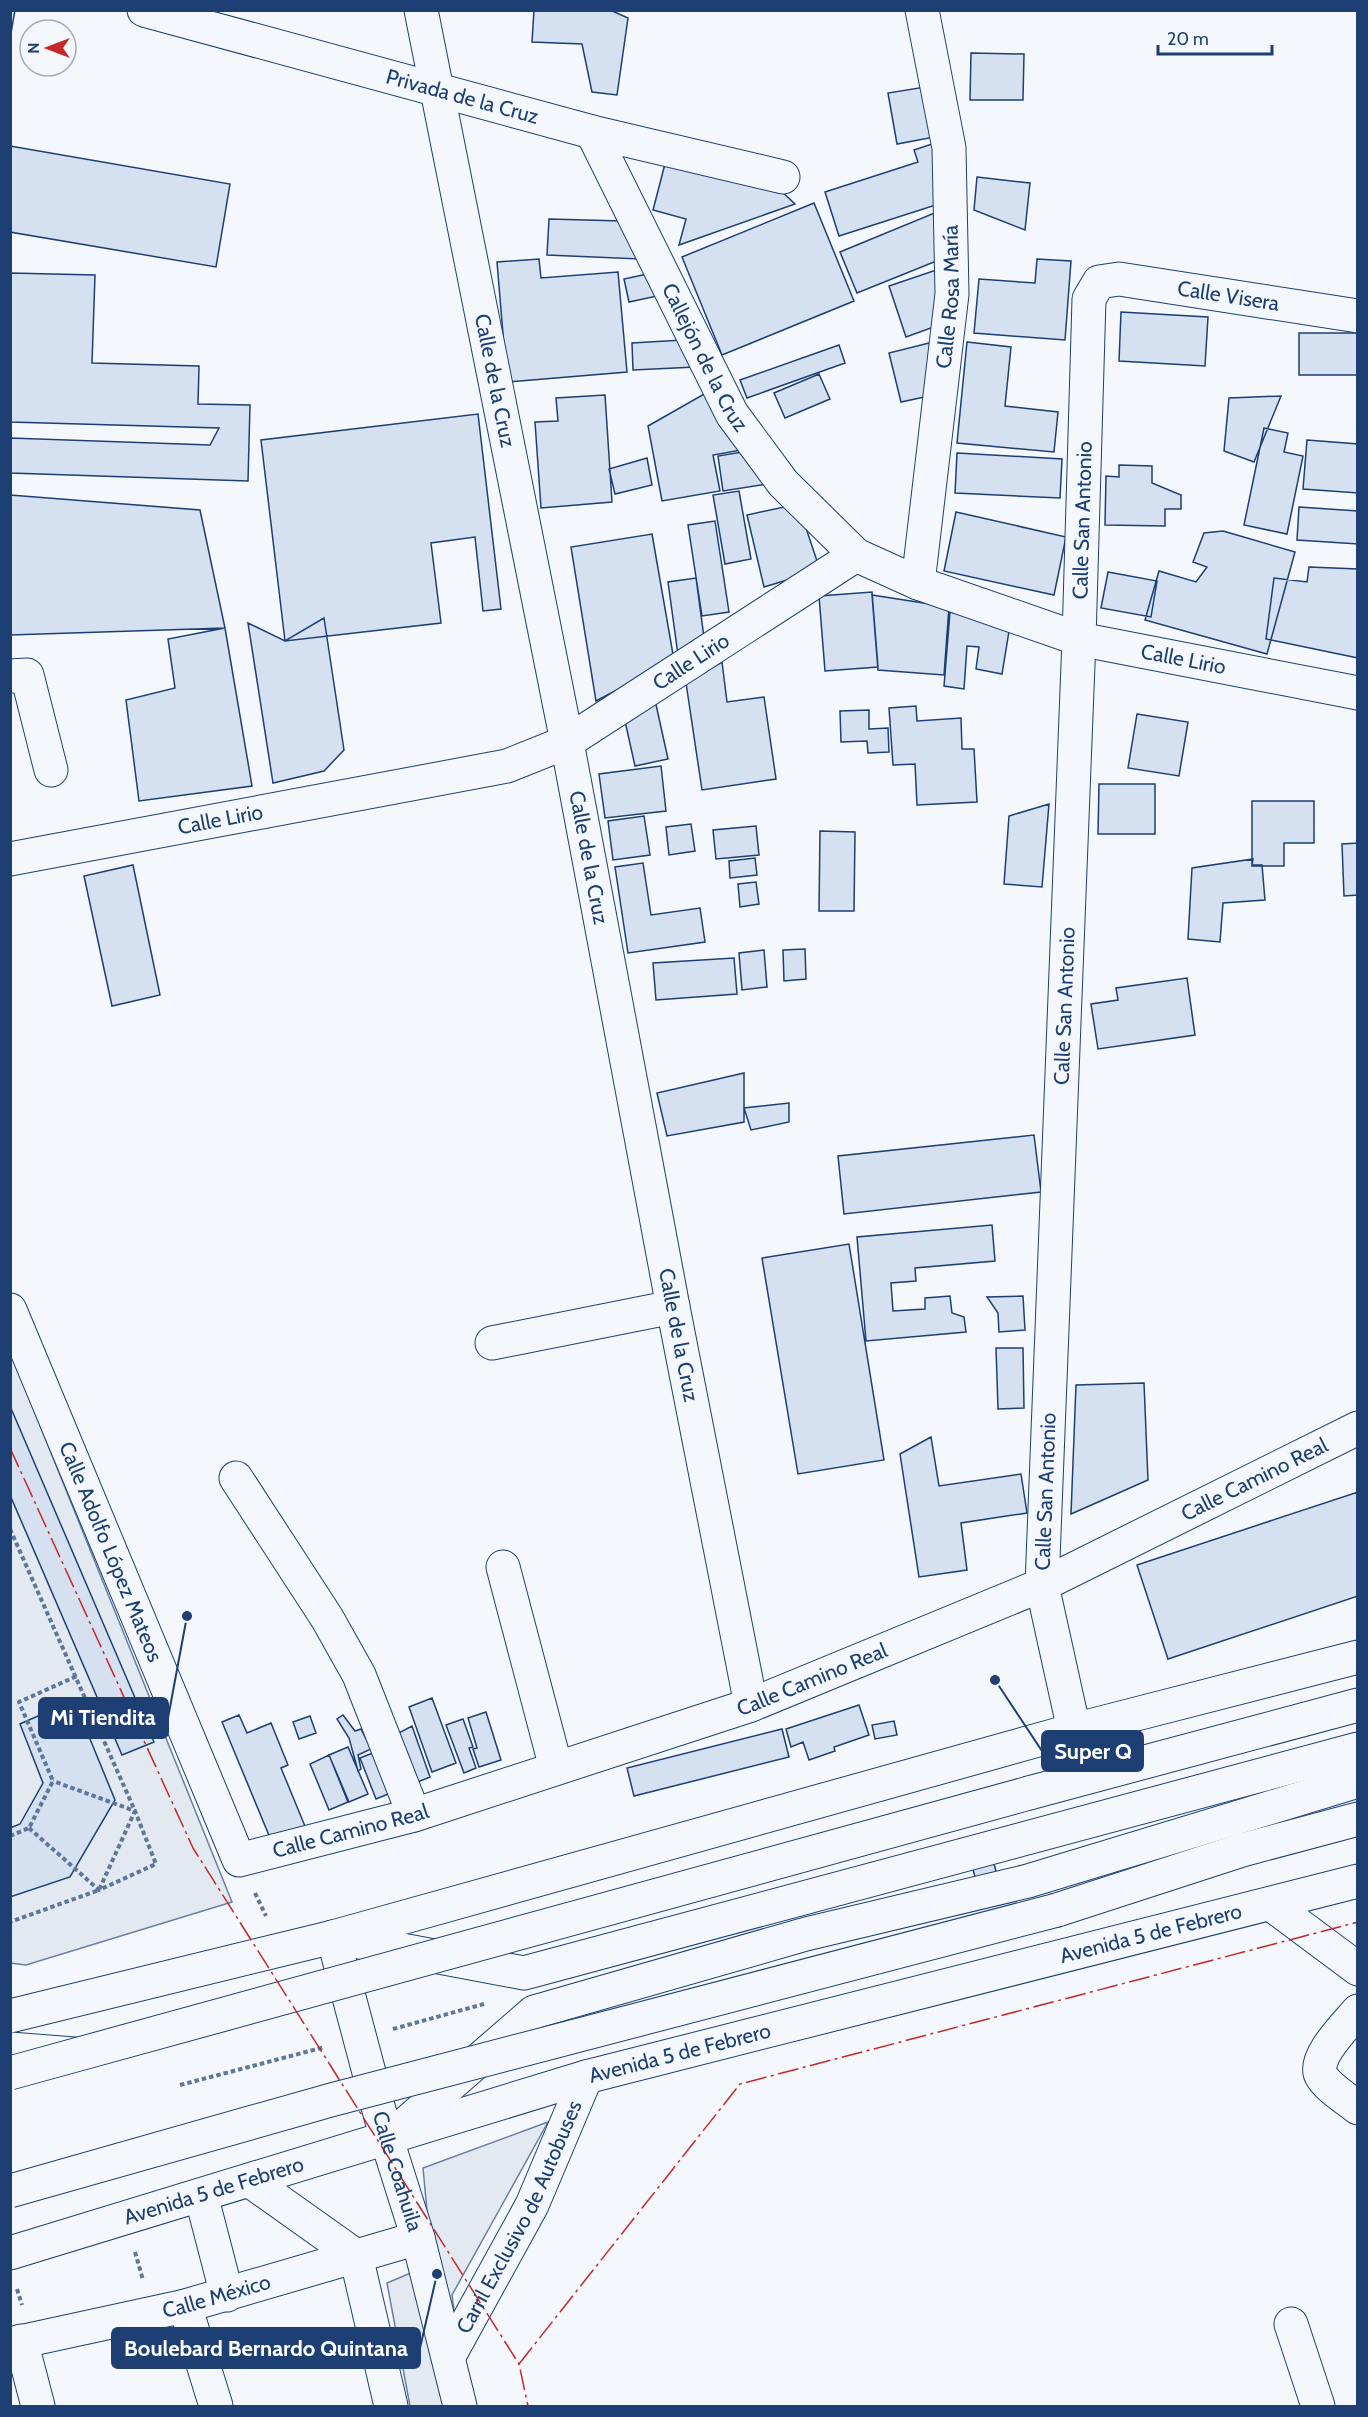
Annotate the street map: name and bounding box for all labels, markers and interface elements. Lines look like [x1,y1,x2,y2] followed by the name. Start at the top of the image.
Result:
[18,18,78,78] north arrow
[1158,18,1272,56] scale bar
[1167,28,1209,50] text: 20 m
[24,42,43,54] text: N
[383,64,542,129] street label: Privada de la Cruz
[930,225,964,370] street label: Calle Rosa María
[1176,275,1281,316] street label: Calle Visera
[657,279,754,436] street label: Callejón de la Cruz
[470,312,521,450] street label: Calle de la Cruz
[1067,441,1097,600] street label: Calle San Antonio
[648,627,734,695] street label: Calle Lirio
[1139,638,1228,679] street label: Calle Lirio
[564,788,614,927] street label: Calle de la Cruz
[176,799,265,839] street label: Calle Lirio
[1049,926,1080,1085] street label: Calle San Antonio
[654,1266,704,1404] street label: Calle de la Cruz
[1030,1412,1061,1571] street label: Calle San Antonio
[1177,1432,1332,1526] street label: Calle Camino Real
[54,1438,168,1666] street label: Calle Adolfo López Mateos
[734,1637,891,1721] street label: Calle Camino Real
[39,1698,168,1738] callout: Mi Tiendita
[50,1704,156,1731] text: Mi Tiendita
[1042,1731,1143,1771] callout: Super Q
[1054,1738,1132,1765] text: Super Q
[270,1798,432,1863] street label: Calle Camino Real
[1057,1898,1244,1968] street label: Avenida 5 de Febrero
[586,2018,773,2088] street label: Avenida 5 de Febrero
[451,2096,587,2338] street label: Carril Exclusivo de Autobuses
[368,2108,428,2234] street label: Calle Coahuila
[121,2151,306,2230] street label: Avenida 5 de Febrero
[160,2269,273,2323] street label: Calle México
[112,2328,420,2368] callout: Boulebard Bernardo Quintana
[124,2335,408,2362] text: Boulebard Bernardo Quintana

